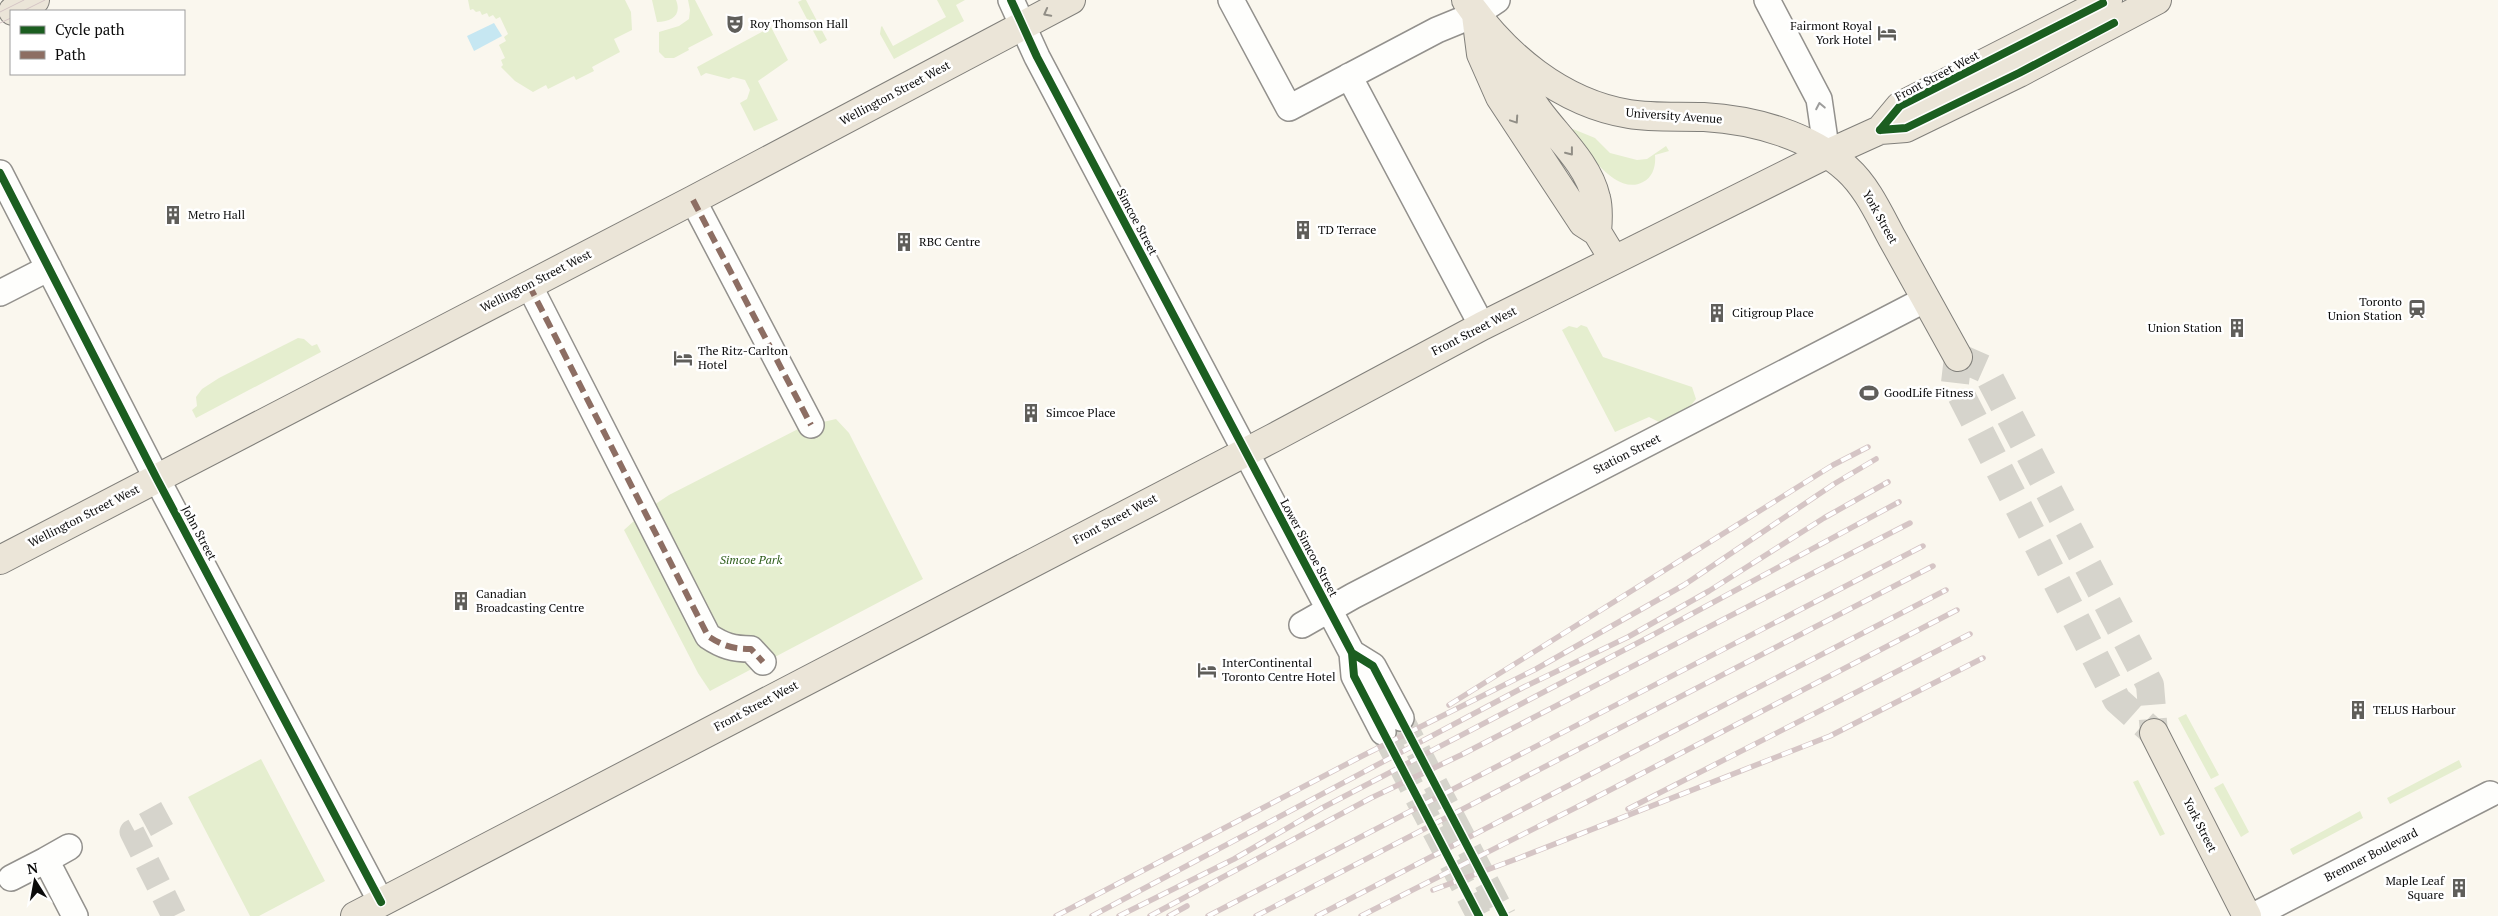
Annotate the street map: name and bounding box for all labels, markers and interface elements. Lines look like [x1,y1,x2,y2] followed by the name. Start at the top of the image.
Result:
[1043,7,1052,17] one-way arrow
[10,10,185,75] legend
[724,13,746,35] theatre icon: Roy Thomson Hall
[750,16,849,31] place label: Roy Thomson Hall
[1790,18,1872,47] place label: Fairmont Royal York Hotel
[55,19,125,39] text: Cycle path
[1876,22,1898,44] hotel icon: Fairmont Royal York Hotel
[55,44,86,64] text: Path
[1892,47,1982,104] street label: Front Street West
[837,57,953,128] street label: Wellington Street West
[1815,101,1825,110] one-way arrow
[1625,105,1723,126] street label: University Avenue
[1509,115,1518,124] one-way arrow
[1565,146,1573,155] one-way arrow
[1114,186,1162,258] street label: Simcoe Street
[1860,187,1902,247] street label: York Street
[162,204,184,226] building icon: Metro Hall
[188,207,245,222] place label: Metro Hall
[1292,219,1314,241] building icon: TD Terrace
[1318,222,1376,237] place label: TD Terrace
[893,231,915,253] building icon: RBC Centre
[919,234,980,249] place label: RBC Centre
[478,246,594,315] street label: Wellington Street West
[2328,294,2402,323] place label: Toronto Union Station
[2406,298,2428,320] station icon: Toronto Union Station
[1429,302,1519,358] street label: Front Street West
[1706,302,1728,324] building icon: Citigroup Place
[1732,305,1814,320] place label: Citigroup Place
[2226,317,2248,339] building icon: Union Station
[2148,320,2222,335] place label: Union Station
[698,343,788,372] place label: The Ritz-Carlton Hotel
[672,347,694,369] hotel icon: The Ritz-Carlton Hotel
[1858,382,1880,404] sports icon: GoodLife Fitness
[1884,385,1973,400] place label: GoodLife Fitness
[1020,402,1042,424] building icon: Simcoe Place
[1046,405,1116,420] place label: Simcoe Place
[1591,430,1663,477] street label: Station Street
[26,481,142,550] street label: Wellington Street West
[1070,490,1160,547] street label: Front Street West
[1277,496,1342,600] street label: Lower Simcoe Street
[179,503,220,563] street label: John Street
[720,552,782,567] park label: Simcoe Park
[476,586,584,615] place label: Canadian Broadcasting Centre
[450,590,472,612] building icon: Canadian Broadcasting Centre
[1222,655,1336,684] place label: InterContinental Toronto Centre Hotel
[1196,659,1218,681] hotel icon: InterContinental Toronto Centre Hotel
[711,677,801,734] street label: Front Street West
[2347,699,2369,721] building icon: TELUS Harbour
[2373,702,2456,717] place label: TELUS Harbour
[2180,795,2221,855] street label: York Street
[2322,824,2420,885] street label: Bremner Boulevard
[10,856,60,906] north arrow
[25,857,40,878] text: N
[2385,873,2445,902] place label: Maple Leaf Square
[2448,877,2470,899] building icon: Maple Leaf Square

